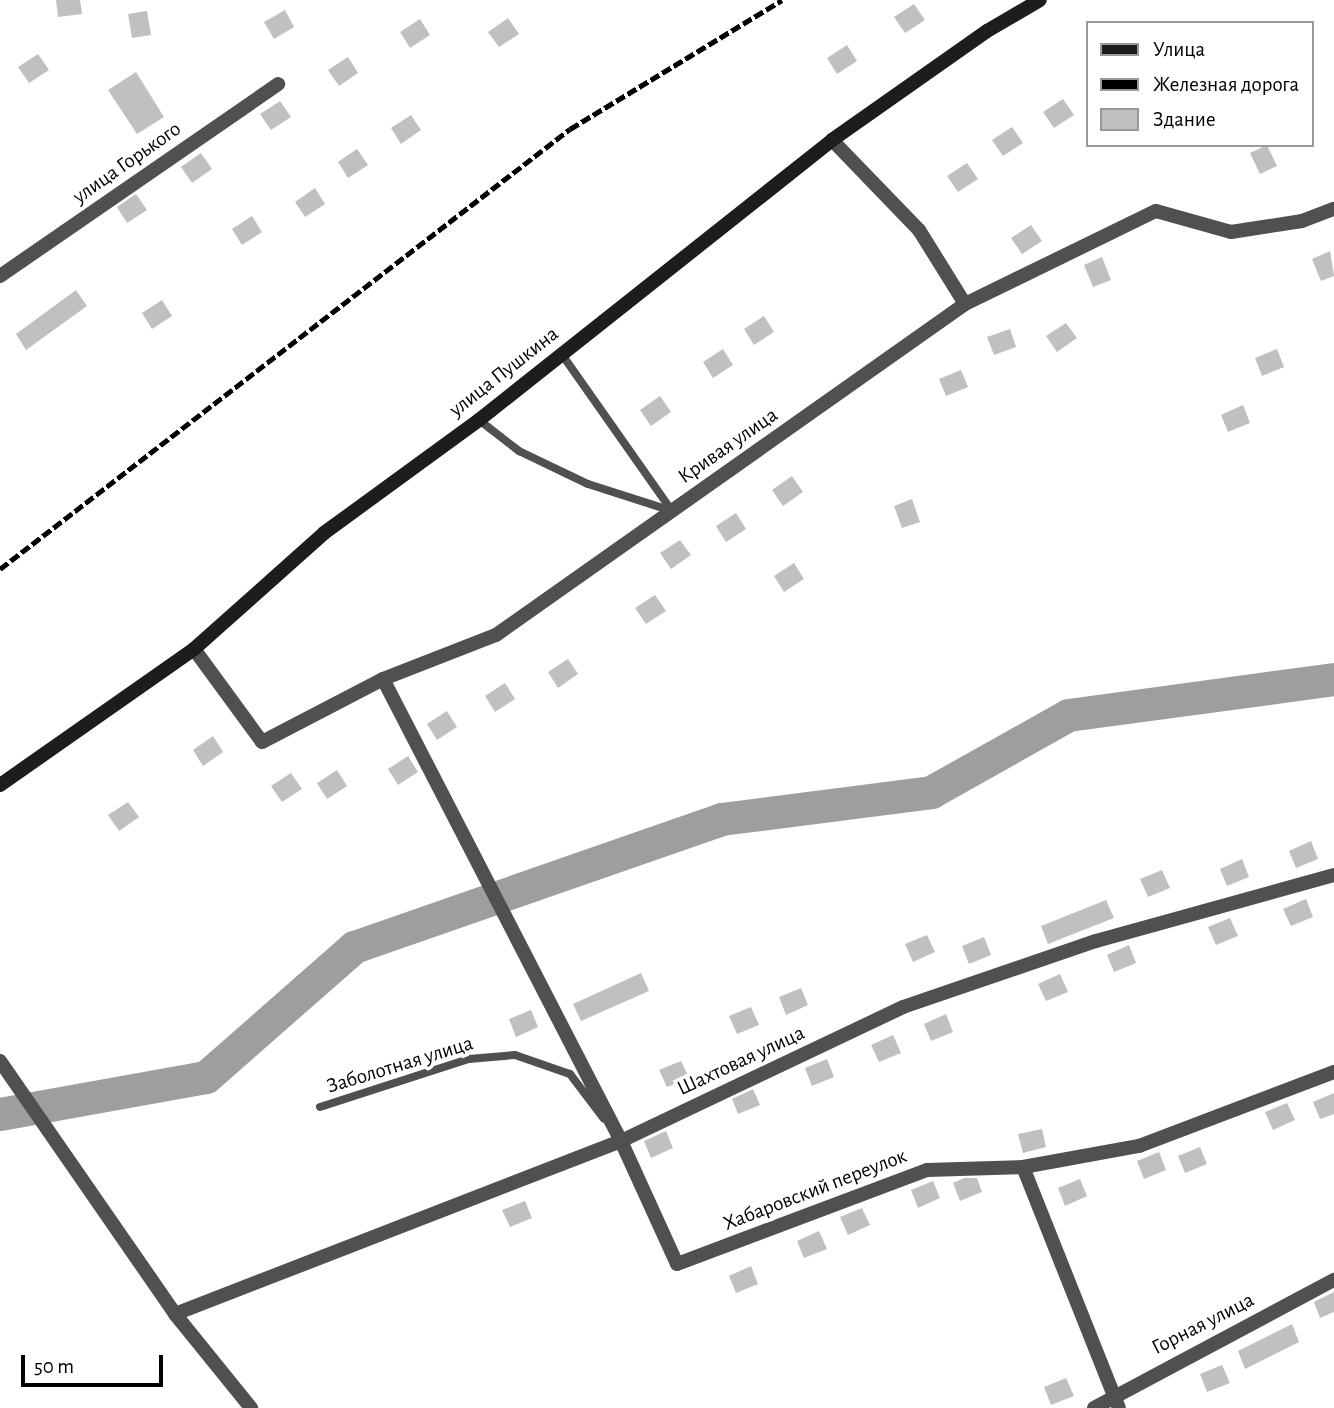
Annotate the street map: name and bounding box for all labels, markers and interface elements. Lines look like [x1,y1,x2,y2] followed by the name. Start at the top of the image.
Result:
[1086,21,1313,147] legend
[1153,39,1205,60] text: Улица
[1153,74,1299,95] text: Железная дорога
[1153,109,1216,130] text: Здание
[68,117,186,209] street label: улица Горького
[444,322,564,422] street label: улица Пушкина
[673,402,783,490] street label: Кривая улица
[673,1020,809,1102] street label: Шахтовая улица
[324,1031,476,1099] street label: Заболотная улица
[720,1143,910,1237] street label: Хабаровский переулок
[1148,1287,1258,1361] street label: Горная улица
[24,1342,166,1386] scale bar
[34,1356,74,1377] text: 50 m

